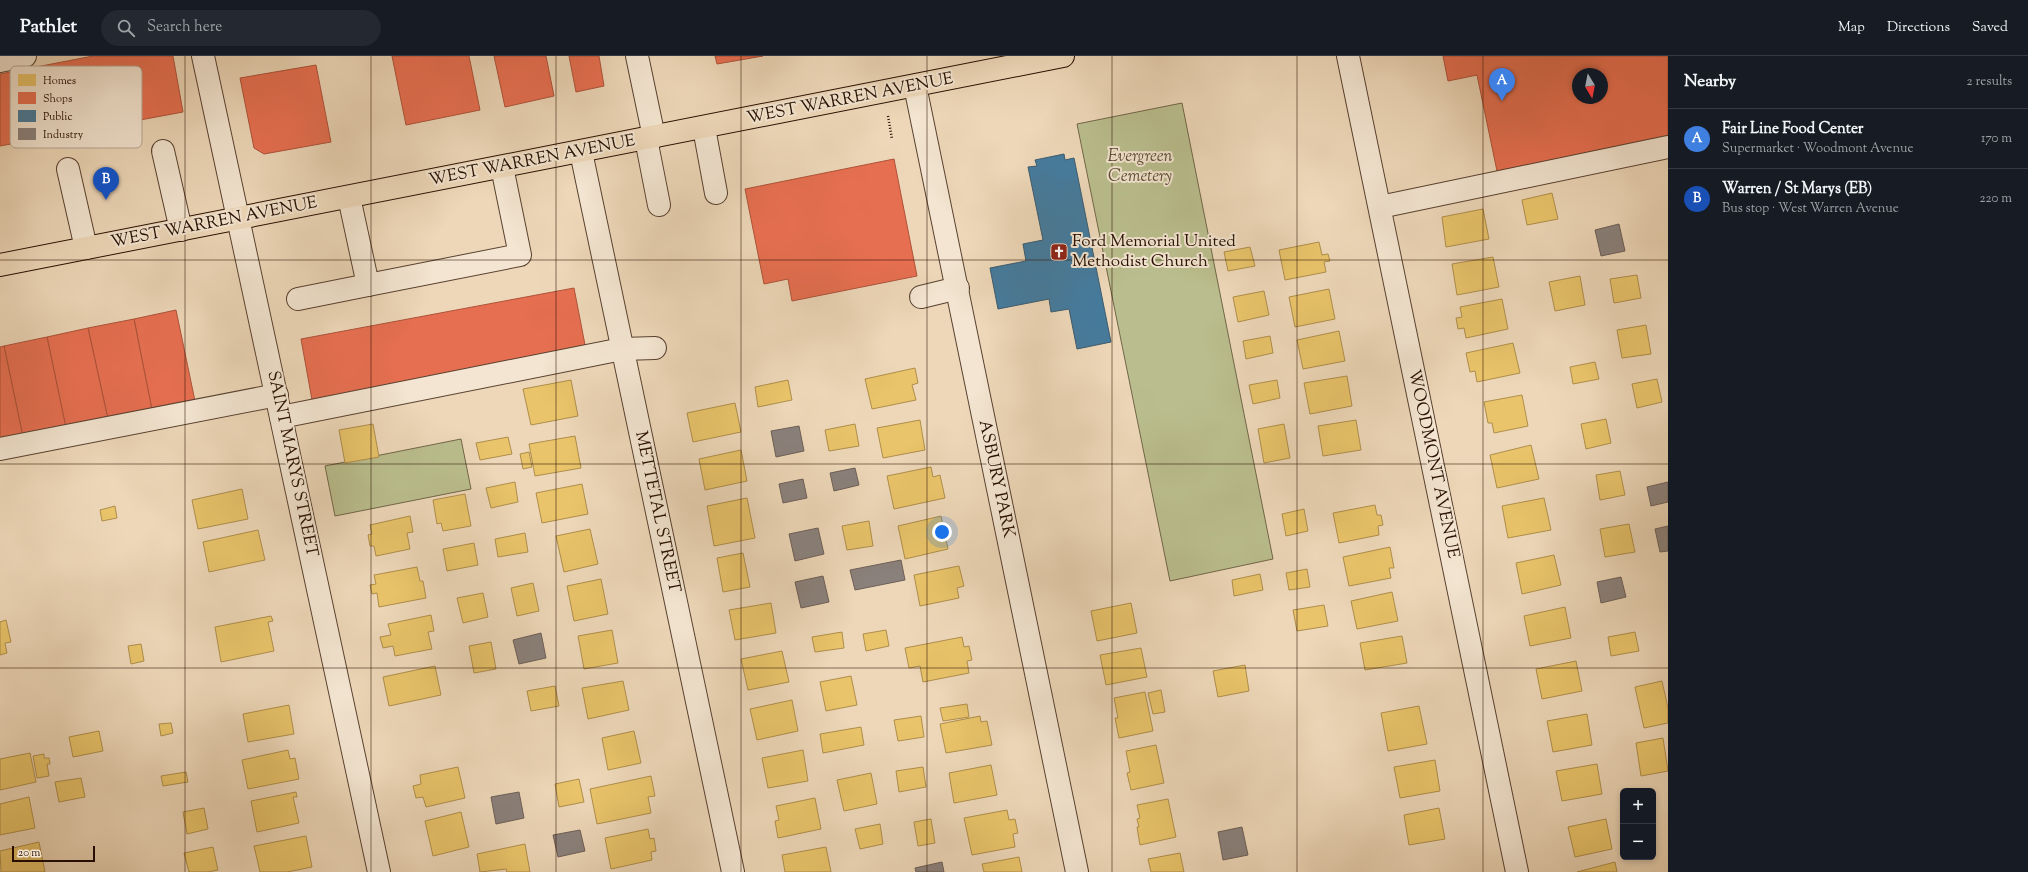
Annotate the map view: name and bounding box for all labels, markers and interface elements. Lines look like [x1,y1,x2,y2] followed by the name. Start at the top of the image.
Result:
[101,10,381,46] search box
[20,14,77,41] text: Pathlet
[115,17,137,39] icon: search
[147,17,222,38] text: Search here
[1838,18,1865,38] text: Map
[1887,18,1950,38] text: Directions
[1972,18,2008,38] text: Saved
[10,66,142,148] legend
[745,67,955,131] street label: WEST WARREN AVENUE
[1489,68,1515,101] pin: A
[1572,68,1608,104] north arrow
[1684,70,1736,94] text: Nearby
[43,73,76,89] text: Homes
[1967,73,2012,91] text: 2 results
[43,91,72,107] text: Shops
[43,109,72,125] text: Public
[1722,119,1864,140] text: Fair Line Food Center
[43,127,84,143] text: Industry
[427,129,637,193] street label: WEST WARREN AVENUE
[1692,130,1702,148] text: A
[1981,130,2012,148] text: 170 m
[1722,140,1914,158] text: Supermarket · Woodmont Avenue
[1107,145,1173,189] park label: Evergreen Cemetery
[93,167,119,200] pin: B
[1722,179,1872,200] text: Warren / St Marys (EB)
[1693,190,1701,208] text: B
[1979,190,2012,208] text: 220 m
[109,191,319,255] street label: WEST WARREN AVENUE
[1722,200,1899,218] text: Bus stop · West Warren Avenue
[1072,230,1236,274] place label: Ford Memorial United Methodist Church
[1049,242,1069,262] church icon: Ford Memorial United Methodist Church
[1401,367,1465,561] street label: WOODMONT AVENUE
[261,369,323,559] street label: SAINT MARYS STREET
[972,418,1020,540] street label: ASBURY PARK
[628,429,686,595] street label: METTETAL STREET
[932,522,952,542] your location
[1620,788,1656,860] map controls
[1620,788,1656,824] button: +
[1620,824,1656,860] button: −
[12,844,95,863] scale bar
[18,845,40,861] text: 20 m

